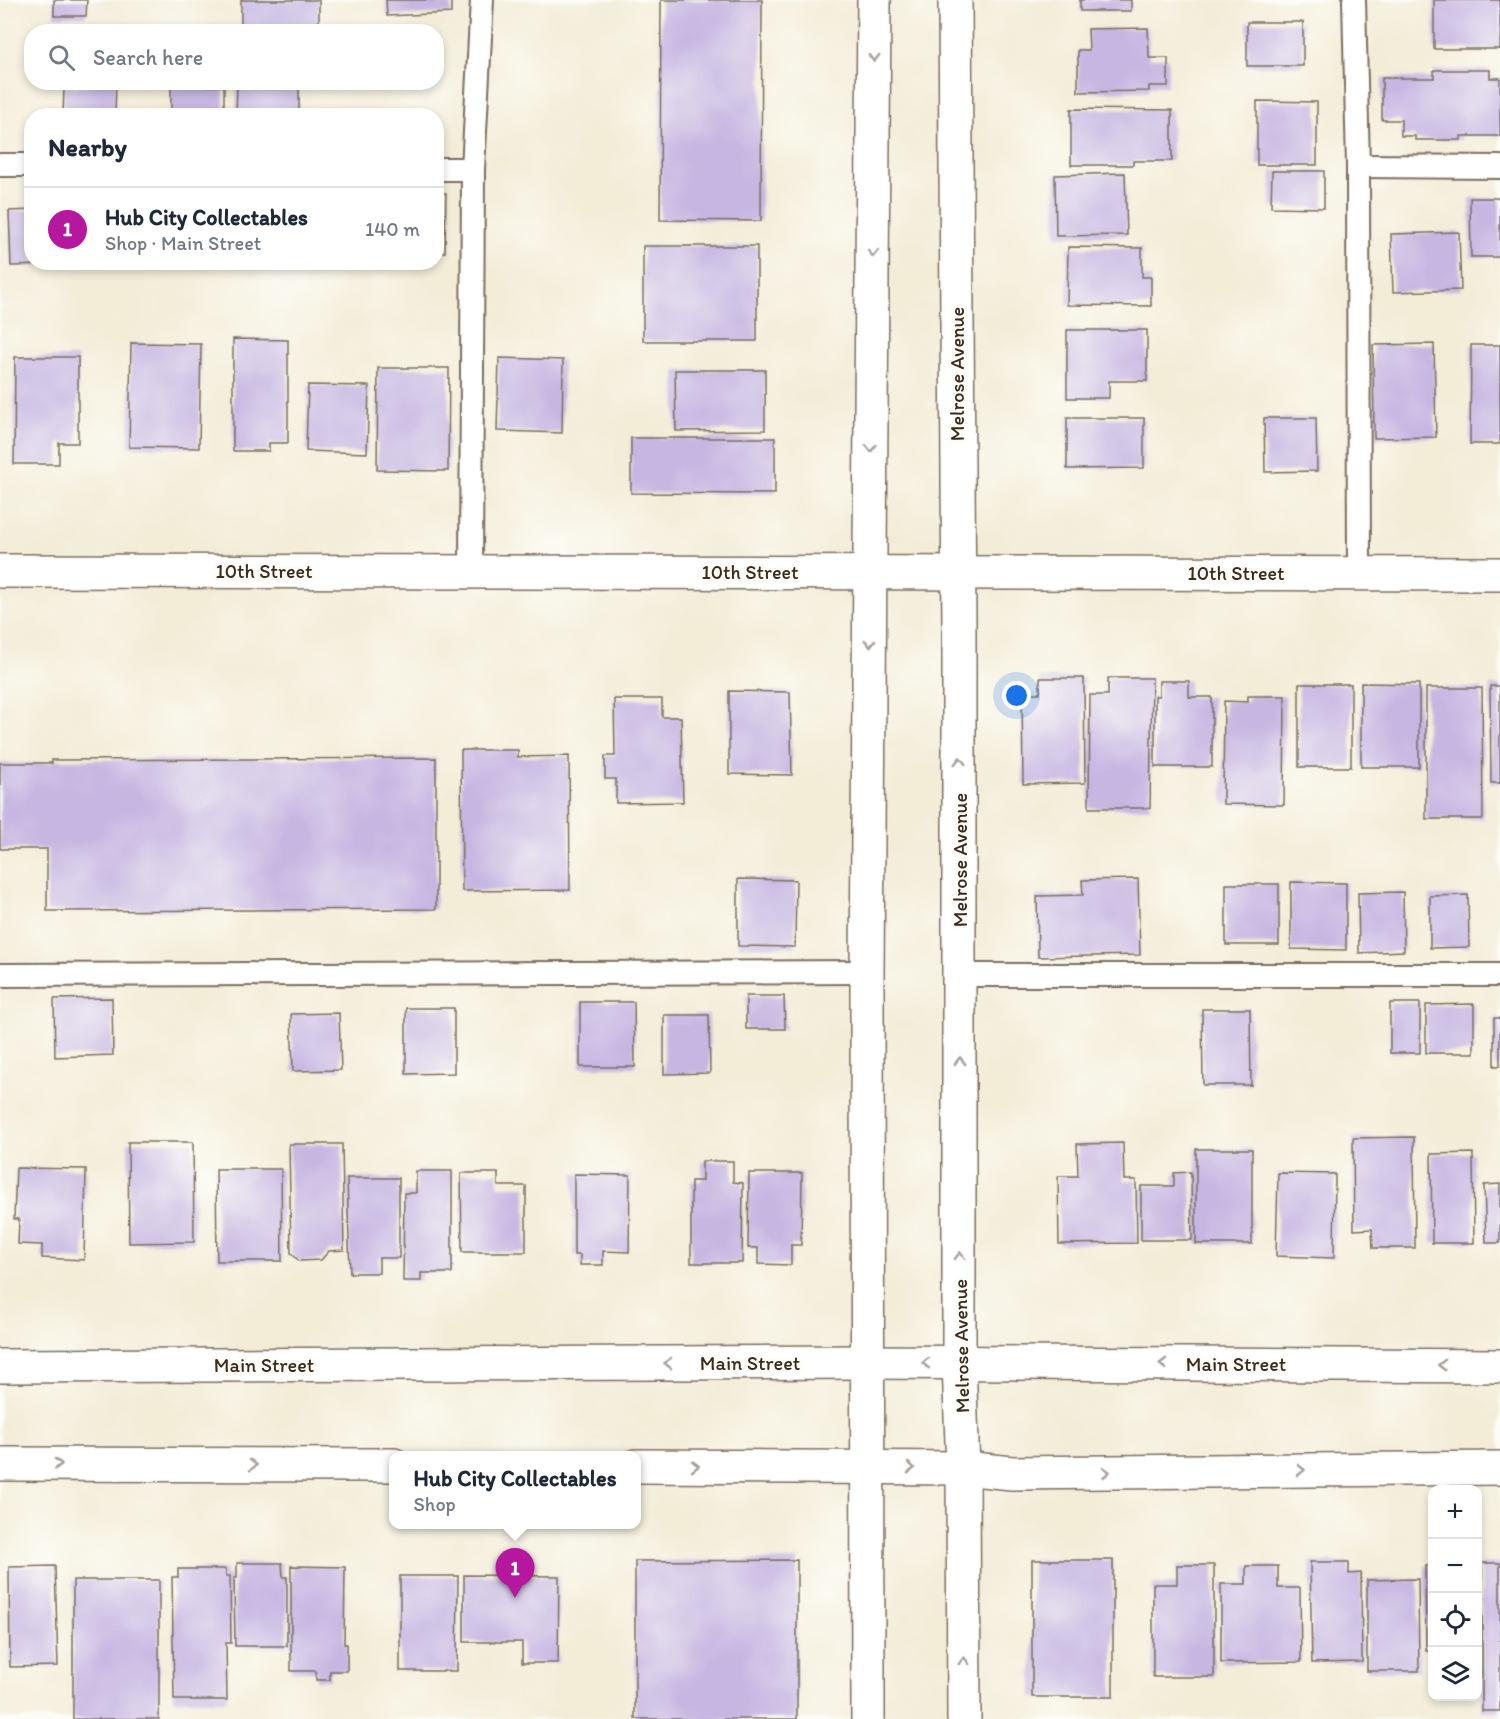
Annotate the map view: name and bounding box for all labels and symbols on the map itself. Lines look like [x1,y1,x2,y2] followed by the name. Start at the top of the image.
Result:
[868,54,880,63] one-way arrow
[866,249,879,258] one-way arrow
[945,307,969,441] street label: Melrose Avenue
[865,444,877,453] one-way arrow
[215,559,313,583] street label: 10th Street
[701,560,799,584] street label: 10th Street
[1187,561,1285,585] street label: 10th Street
[863,639,876,648] one-way arrow
[1002,681,1031,710] your location
[954,756,966,765] one-way arrow
[948,793,972,927] street label: Melrose Avenue
[954,1056,966,1065] one-way arrow
[954,1251,966,1260] one-way arrow
[948,1279,974,1413] street label: Melrose Avenue
[700,1351,800,1375] street label: Main Street
[1186,1352,1286,1376] street label: Main Street
[214,1353,314,1377] street label: Main Street
[921,1356,930,1369] one-way arrow
[663,1357,672,1369] one-way arrow
[1158,1358,1167,1370] one-way arrow
[1437,1359,1446,1371] one-way arrow
[54,1458,63,1470] one-way arrow
[249,1458,258,1471] one-way arrow
[690,1460,699,1472] one-way arrow
[906,1461,915,1474] one-way arrow
[1296,1464,1305,1476] one-way arrow
[1101,1466,1110,1478] one-way arrow
[496,1548,534,1598] pin: 1
[958,1656,970,1665] one-way arrow

